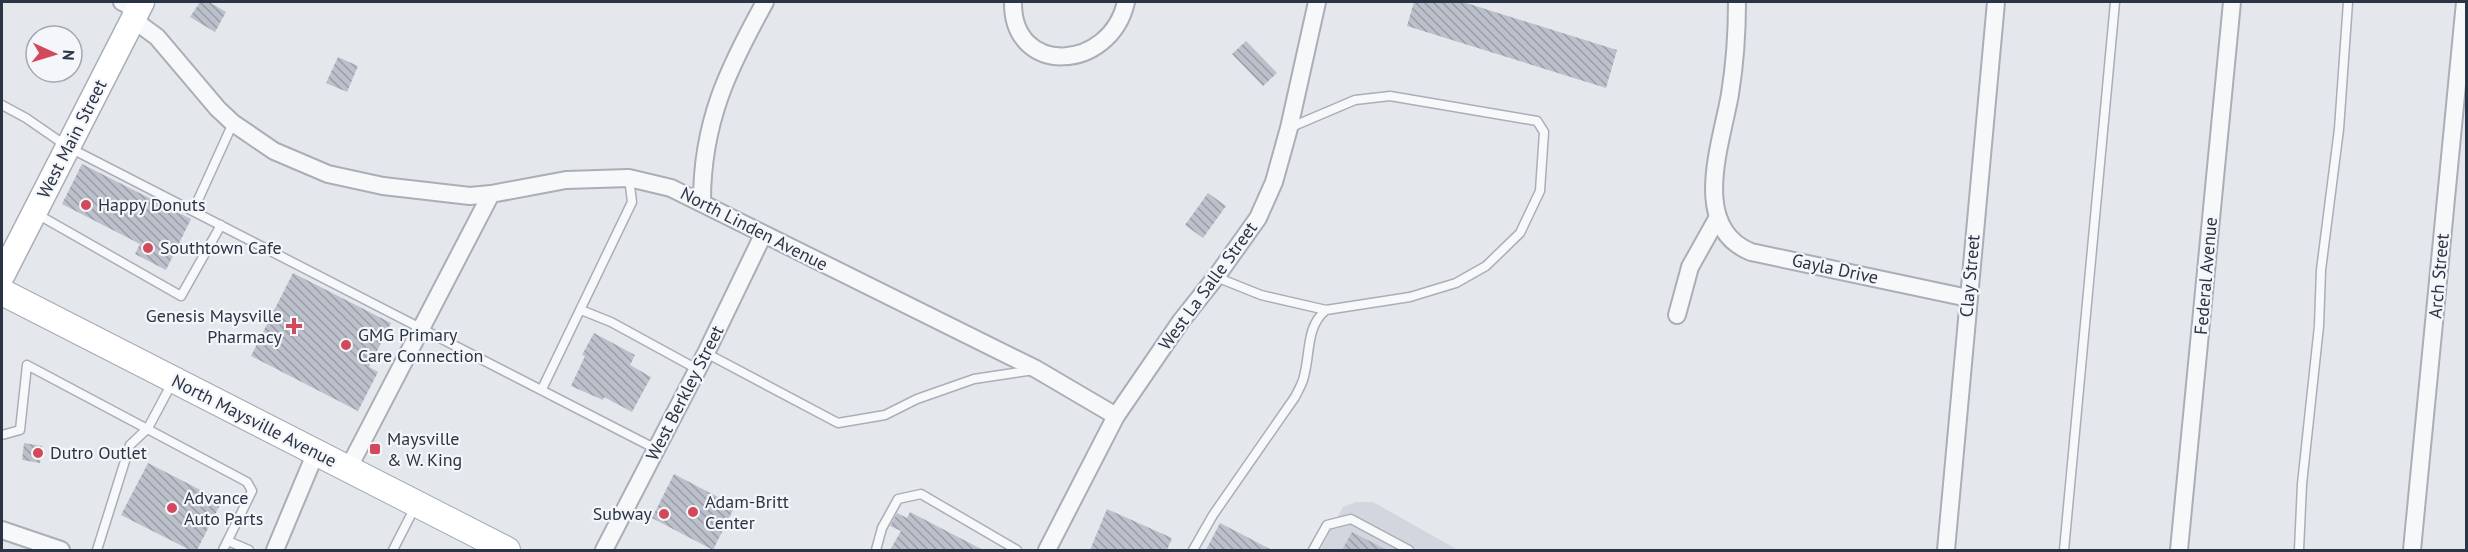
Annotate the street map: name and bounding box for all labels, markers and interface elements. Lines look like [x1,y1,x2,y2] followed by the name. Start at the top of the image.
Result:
[24,24,84,84] north arrow
[59,49,79,61] text: N
[32,75,111,202] street label: West Main Street
[677,181,832,276] street label: North Linden Avenue
[98,193,205,216] place label: Happy Donuts
[79,198,93,212] marker: Happy Donuts
[2189,216,2222,336] street label: Federal Avenue
[1153,217,1262,355] street label: West La Salle Street
[2423,232,2454,319] street label: Arch Street
[1954,234,1985,318] street label: Clay Street
[160,236,282,259] place label: Southtown Cafe
[141,241,155,255] marker: Southtown Cafe
[1790,248,1880,289] street label: Gayla Drive
[146,304,283,348] place label: Genesis Maysville Pharmacy
[287,319,301,333] marker: Genesis Maysville Pharmacy
[641,321,729,464] street label: West Berkley Street
[358,323,483,367] place label: GMG Primary Care Connection
[339,338,353,352] marker: GMG Primary Care Connection
[168,369,340,472] street label: North Maysville Avenue
[387,427,462,471] place label: Maysville & W. King
[50,441,147,464] place label: Dutro Outlet
[368,442,382,456] marker: Maysville & W. King
[31,446,45,460] marker: Dutro Outlet
[184,486,263,530] place label: Advance Auto Parts
[705,490,789,534] place label: Adam-Britt Center
[165,501,179,515] marker: Advance Auto Parts
[593,502,653,525] place label: Subway
[686,505,700,519] marker: Adam-Britt Center
[657,507,671,521] marker: Subway

